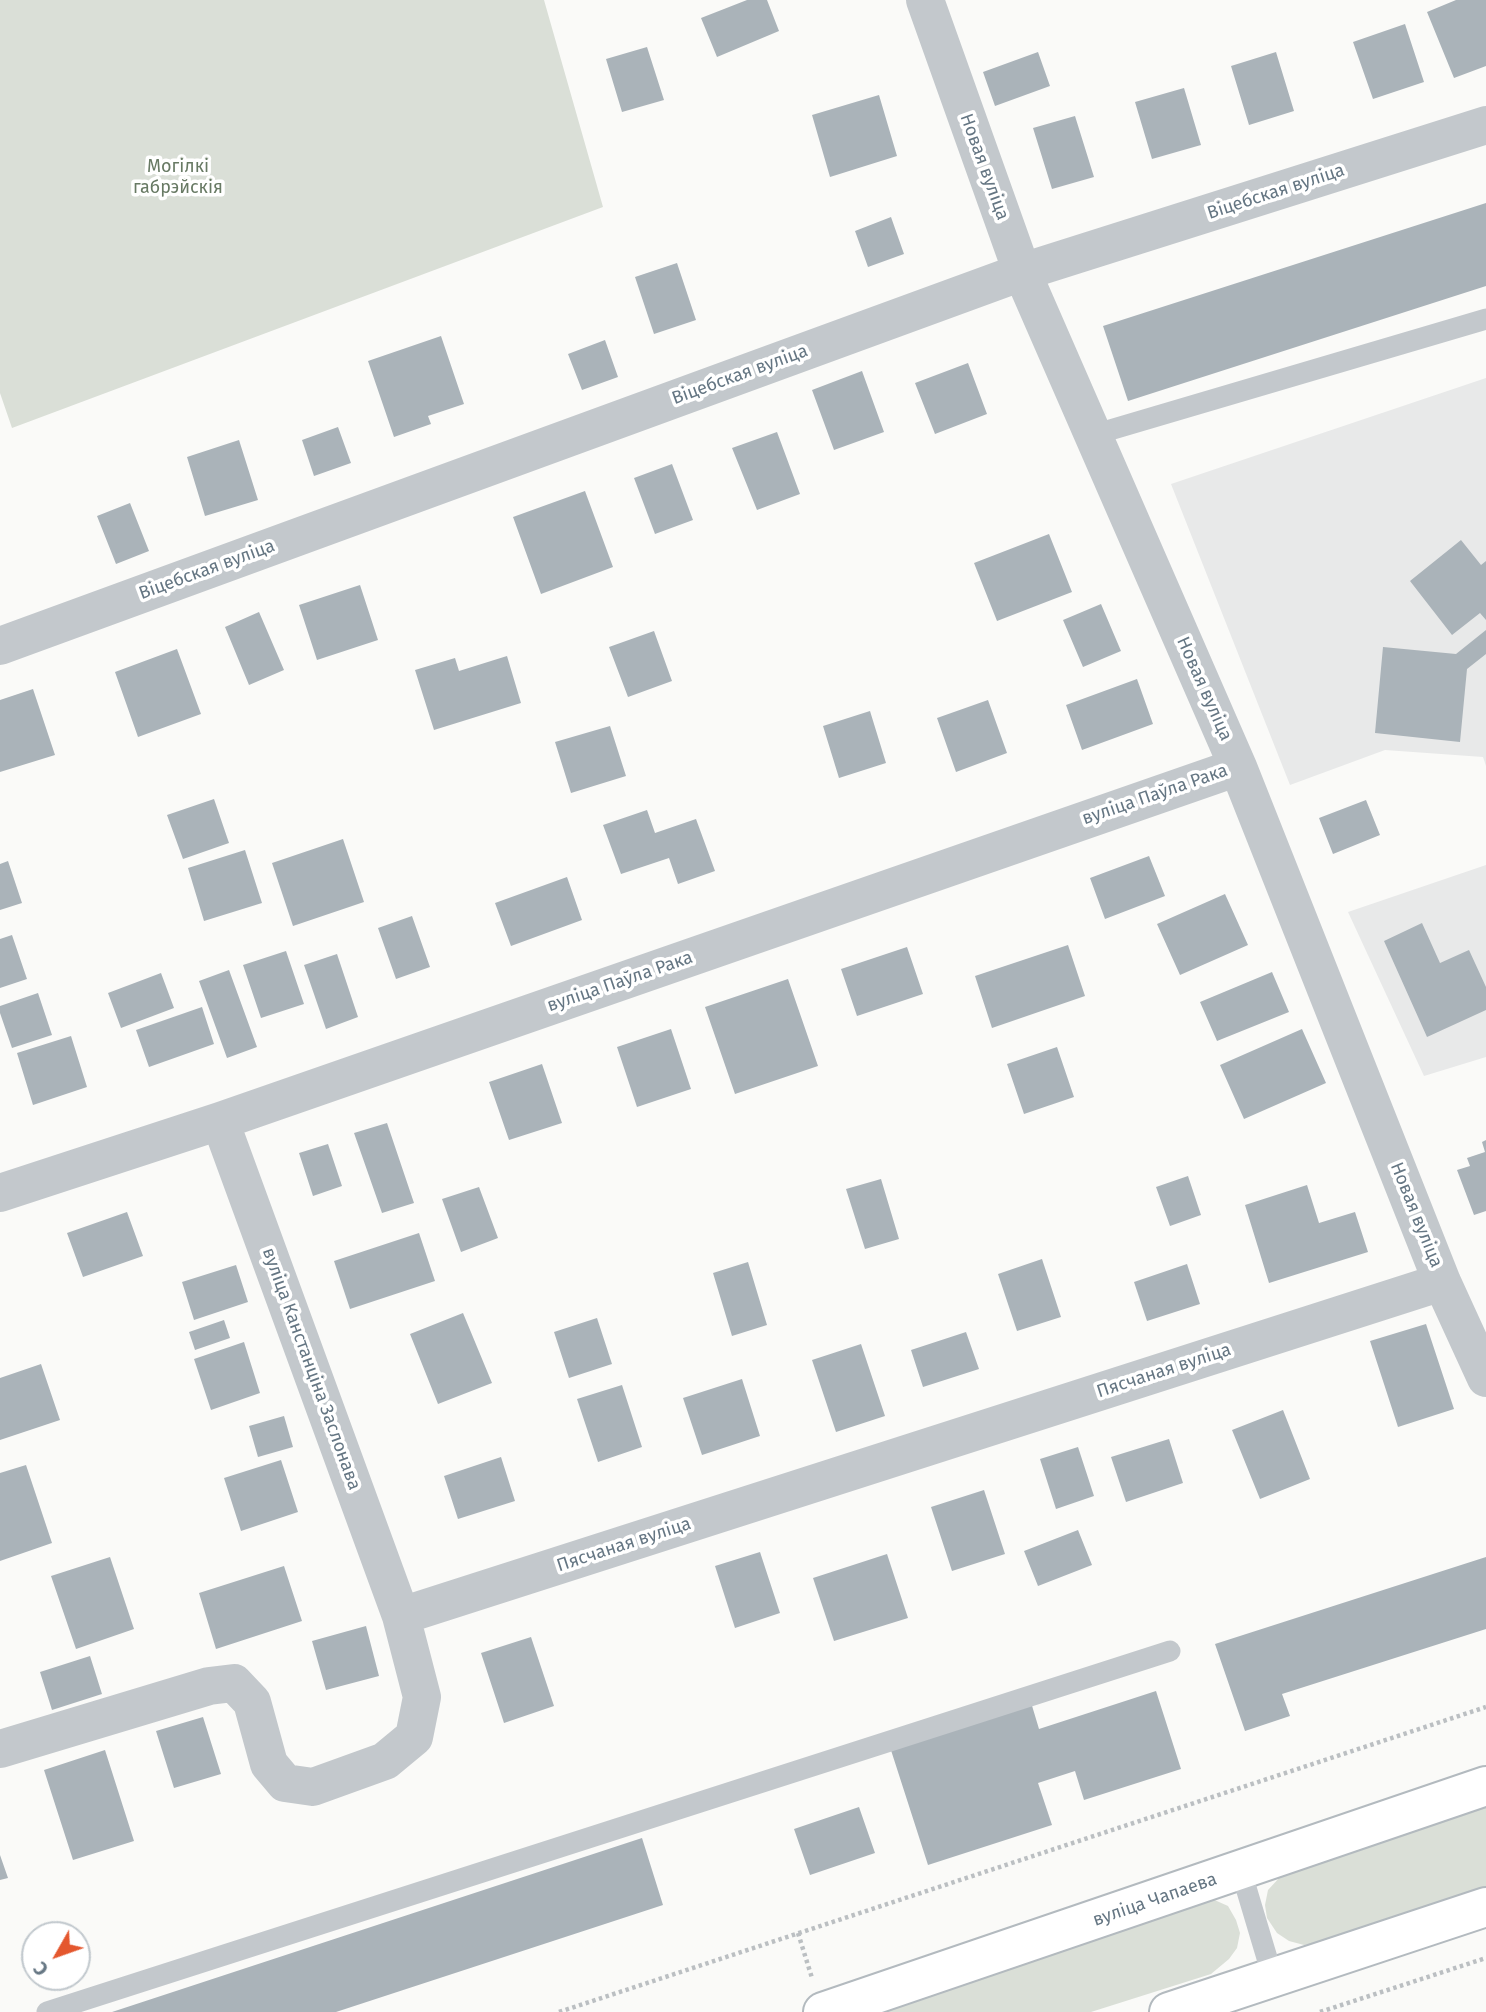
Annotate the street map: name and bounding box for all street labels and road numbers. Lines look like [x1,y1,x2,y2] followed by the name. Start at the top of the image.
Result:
[955,111,1013,223] street label: Новая вуліца
[1205,160,1347,224] street label: Віцебская вуліца
[669,340,811,410] street label: Віцебская вуліца
[136,535,278,605] street label: Віцебская вуліца
[1171,634,1237,744] street label: Новая вуліца
[1079,760,1231,830] street label: вуліца Паўла Рака
[544,947,696,1017] street label: вуліца Паўла Рака
[1385,1159,1447,1271] street label: Новая вуліца
[257,1245,365,1493] street label: вуліца Канстанціна Заслонава
[1094,1339,1234,1403] street label: Пясчаная вуліца
[554,1513,694,1577] street label: Пясчаная вуліца
[1090,1869,1220,1931] street label: вуліца Чапаева

